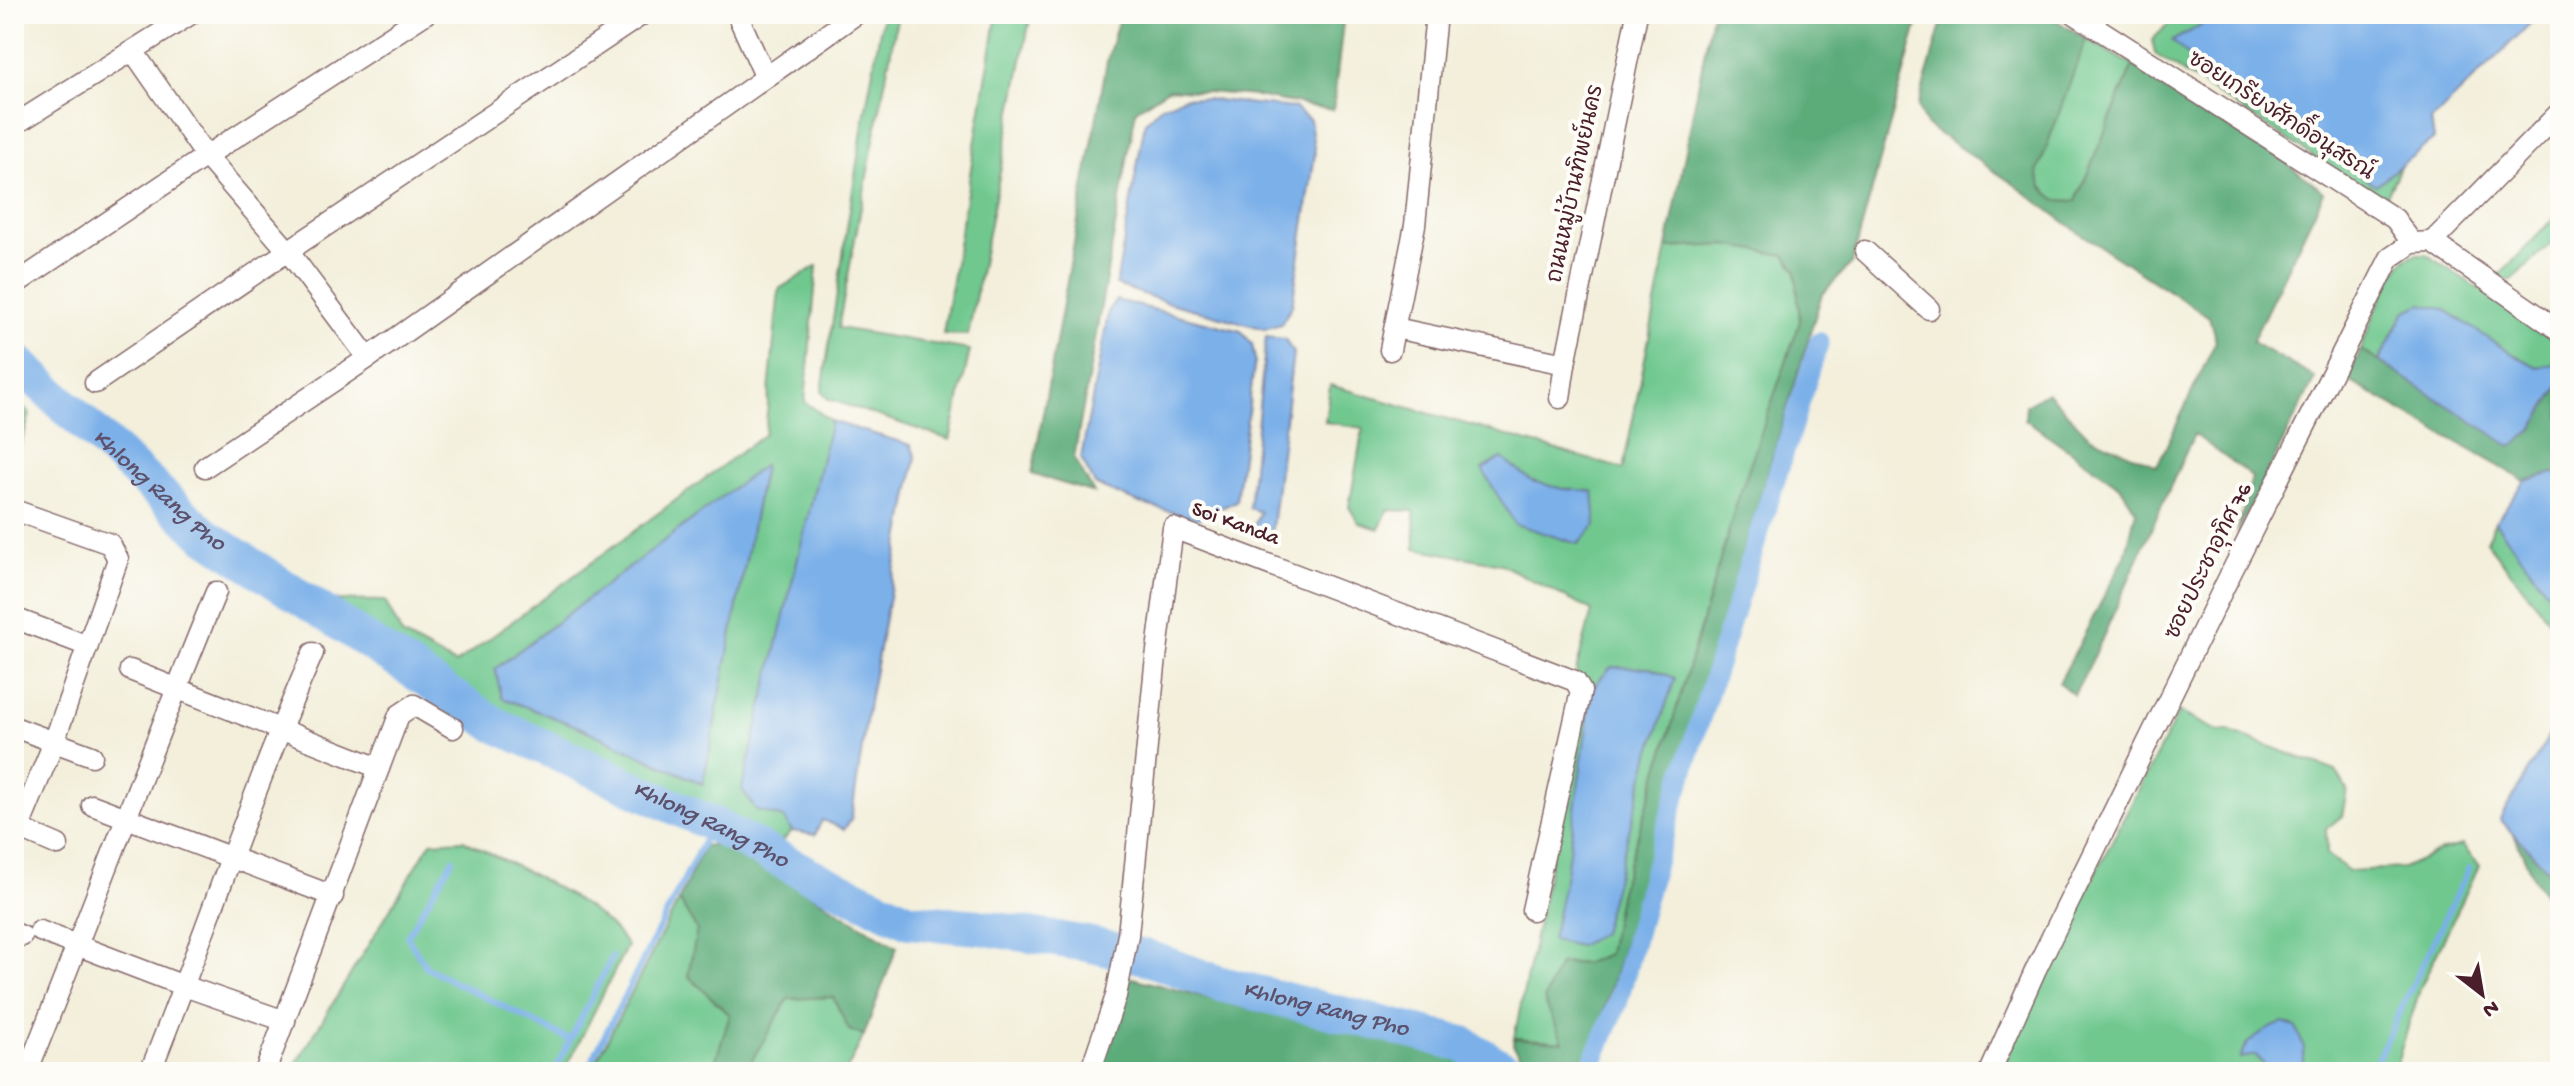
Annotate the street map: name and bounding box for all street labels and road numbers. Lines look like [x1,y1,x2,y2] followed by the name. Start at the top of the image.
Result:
[2182,38,2384,187] street label: ซอยเกรียงศักดิ์อนุสรณ์
[1538,82,1611,285] street label: ถนนหมู่บ้านทิพย์นคร
[2157,477,2260,644] street label: ซอยประชาอุทิศ 76
[1188,497,1283,553] street label: Soi Kanda

